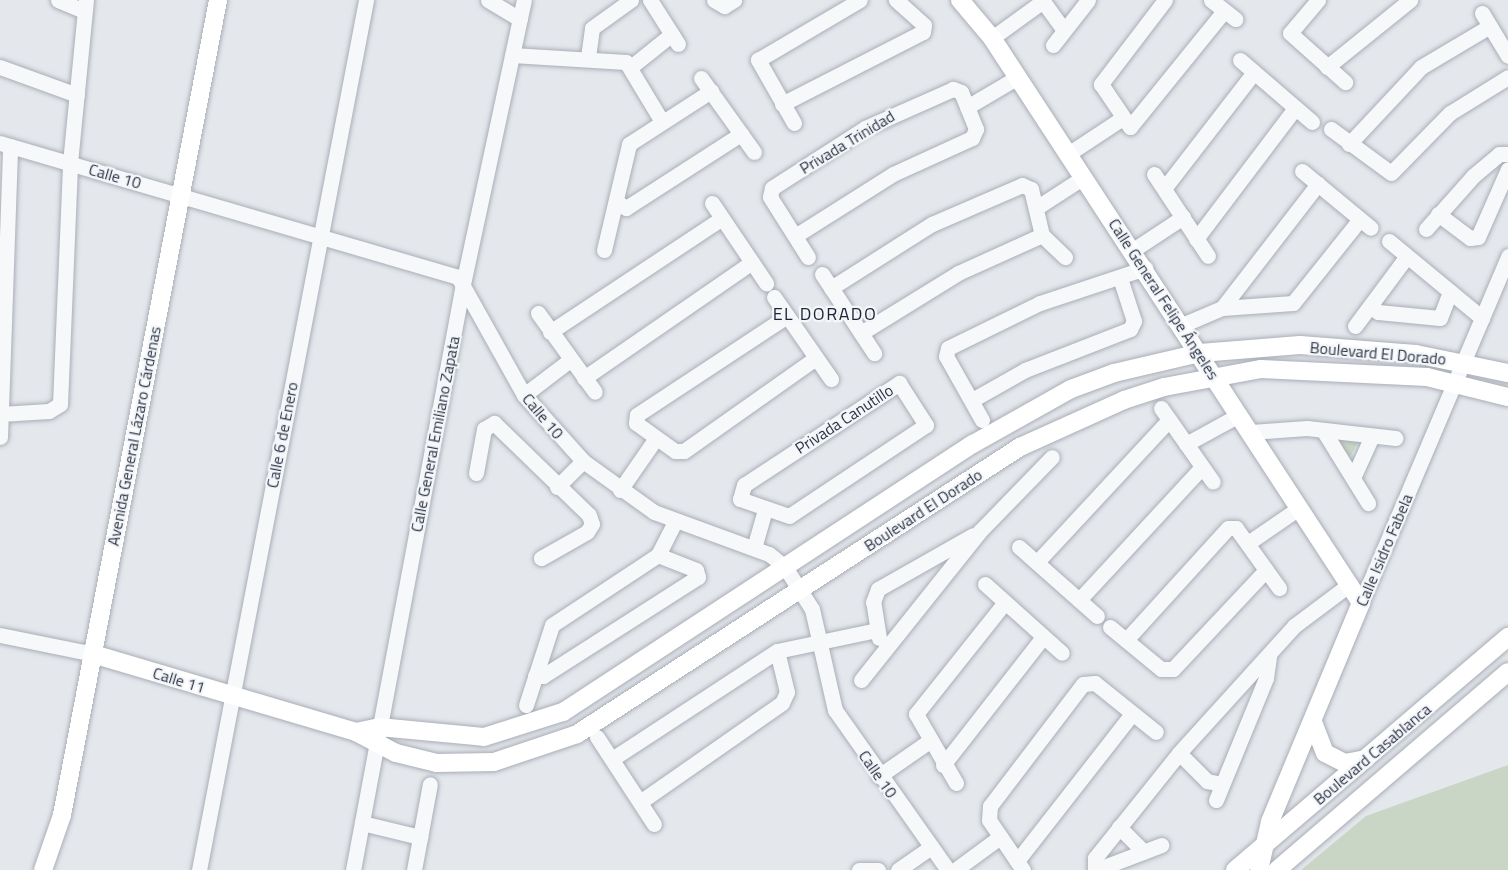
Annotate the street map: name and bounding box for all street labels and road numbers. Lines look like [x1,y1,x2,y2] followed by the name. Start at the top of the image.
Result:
[796,106,898,178] street label: Privada Trinidad
[87,159,143,193] street label: Calle 10
[1105,215,1223,383] street label: Calle General Felipe Ángeles
[103,325,165,547] street label: Avenida General Lázaro Cárdenas
[407,334,463,534] street label: Calle General Emiliano Zapata
[1309,337,1447,369] street label: Boulevard El Dorado
[262,380,302,490] street label: Calle 6 de Enero
[791,380,897,458] street label: Privada Canutillo
[518,389,568,443] street label: Calle 10
[860,465,986,555] street label: Boulevard El Dorado
[1352,491,1416,609] street label: Calle Isidro Fabela
[151,663,207,697] street label: Calle 11
[1309,699,1435,809] street label: Boulevard Casablanca
[855,747,901,801] street label: Calle 10

